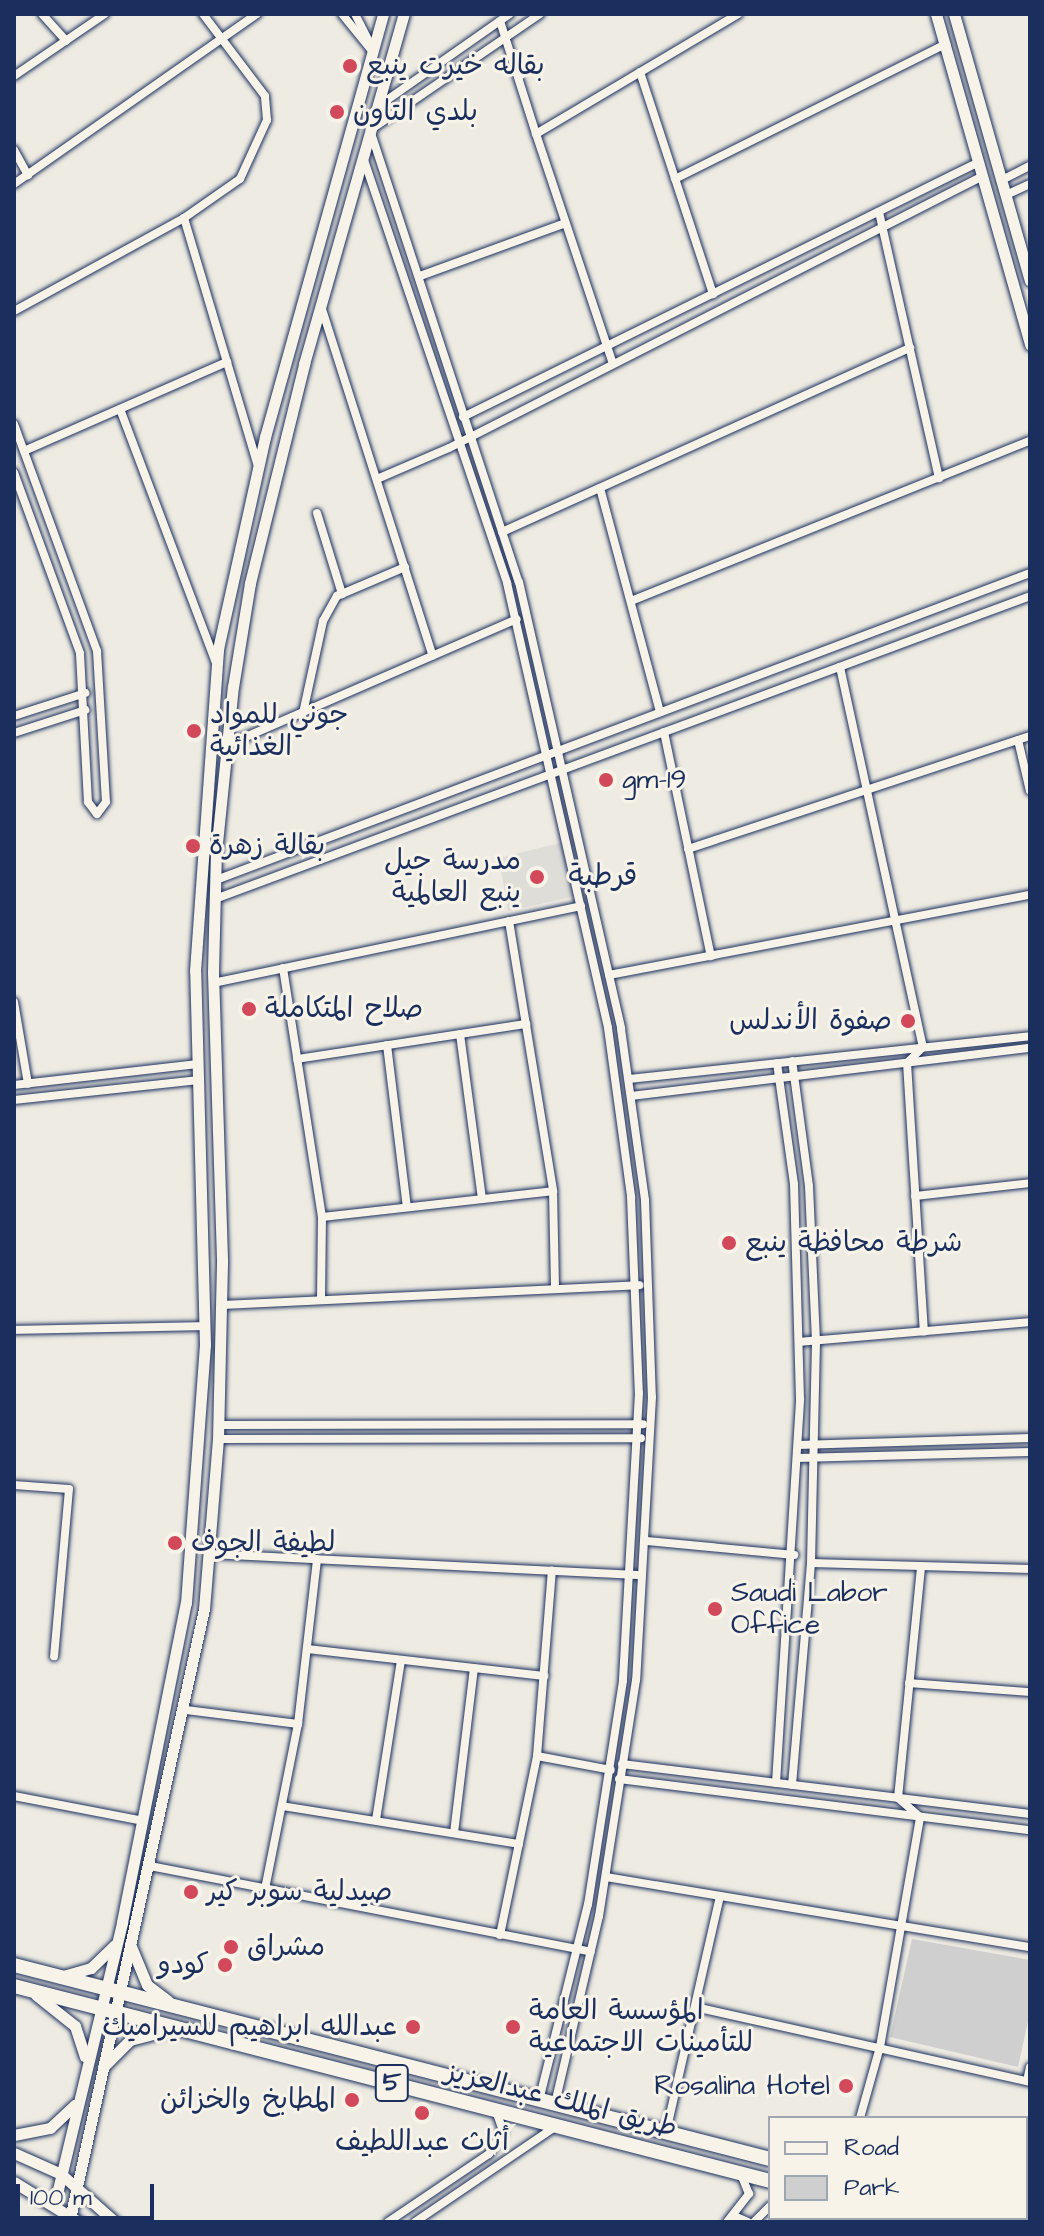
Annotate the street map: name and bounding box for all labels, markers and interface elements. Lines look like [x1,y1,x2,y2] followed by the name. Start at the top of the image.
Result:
[366,49,545,83] place label: بقاله خيرت ينبع
[341,57,359,75] marker: بقاله خيرت ينبع
[353,95,478,129] place label: بلدي التاون
[328,103,346,121] marker: بلدي التاون
[210,698,348,764] place label: جوني للمواد الغذائية
[185,722,203,740] marker: جوني للمواد الغذائية
[622,763,686,797] place label: gm-19
[597,771,615,789] marker: gm-19
[209,829,325,863] place label: بقالة زهرة
[184,837,202,855] marker: بقالة زهرة
[384,844,521,910] place label: مدرسة جيل ينبع العالمية
[568,858,638,894] district label: قرطبة
[528,868,546,886] marker: مدرسة جيل ينبع العالمية
[265,992,423,1026] place label: صلاح المتكاملة
[240,1000,258,1018] marker: صلاح المتكاملة
[729,1004,892,1038] place label: صفوة الأندلس
[899,1012,917,1030] marker: صفوة الأندلس
[745,1226,962,1260] place label: شرطة محافظة ينبع
[720,1234,738,1252] marker: شرطة محافظة ينبع
[191,1526,336,1560] place label: لطيفة الجوف
[166,1534,184,1552] marker: لطيفة الجوف
[731,1576,888,1642] place label: Saudi Labor Office
[706,1600,724,1618] marker: Saudi Labor Office
[207,1875,392,1909] place label: صيدلية سوبر كير
[182,1883,200,1901] marker: صيدلية سوبر كير
[247,1930,325,1964] place label: مشراق
[222,1938,240,1956] marker: مشراق
[158,1948,209,1982] place label: كودو
[216,1956,234,1974] marker: كودو
[529,1994,753,2060] place label: المؤسسة العامة للتأمينات الاجتماعية
[102,2010,397,2044] place label: عبدالله ابراهيم للسيراميك
[404,2018,422,2036] marker: عبدالله ابراهيم للسيراميك
[504,2018,522,2036] marker: المؤسسة العامة للتأمينات الاجتماعية
[442,2055,680,2145] street label: طريق الملك عبدالعزيز
[374,2061,410,2105] road number: 5
[654,2069,830,2103] place label: Rosalina Hotel
[837,2077,855,2095] marker: Rosalina Hotel
[160,2083,336,2117] place label: المطابخ والخزائن
[343,2091,361,2109] marker: المطابخ والخزائن
[413,2104,431,2122] marker: أثاث عبداللطيف
[768,2116,1028,2220] legend
[335,2125,509,2159] place label: أثاث عبداللطيف
[844,2131,899,2165] text: Road
[20,2168,158,2218] scale bar
[844,2171,900,2205] text: Park
[30,2181,92,2215] text: 100 m

